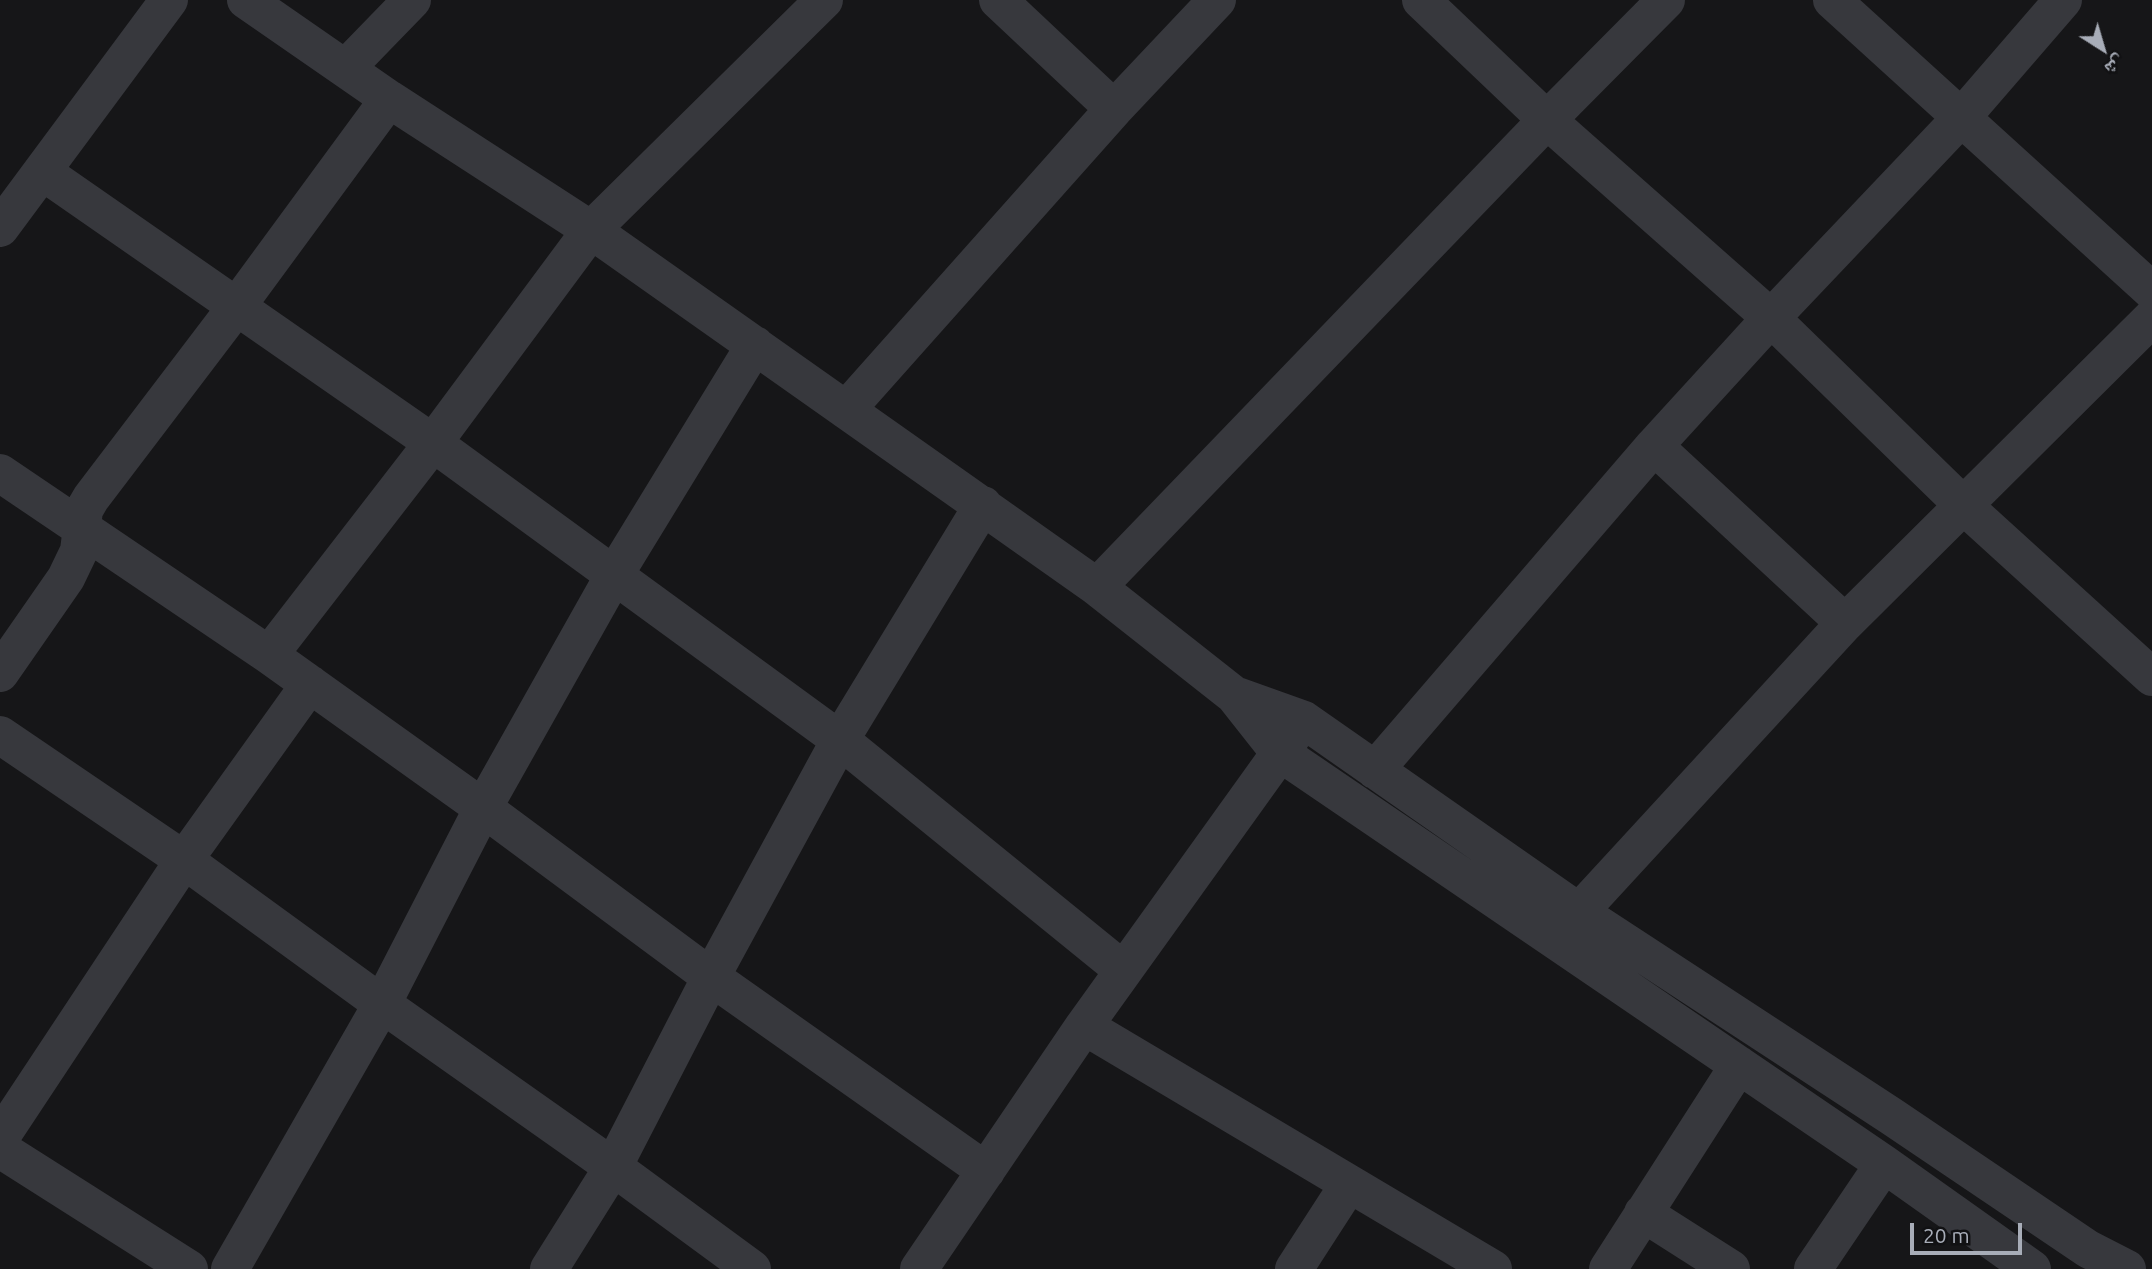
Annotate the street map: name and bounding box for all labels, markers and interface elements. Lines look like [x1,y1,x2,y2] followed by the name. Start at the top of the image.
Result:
[2068,14,2138,84] north arrow
[2101,51,2130,81] text: ش
[1914,1210,2026,1254] scale bar
[1923,1223,1970,1247] text: 20 m

